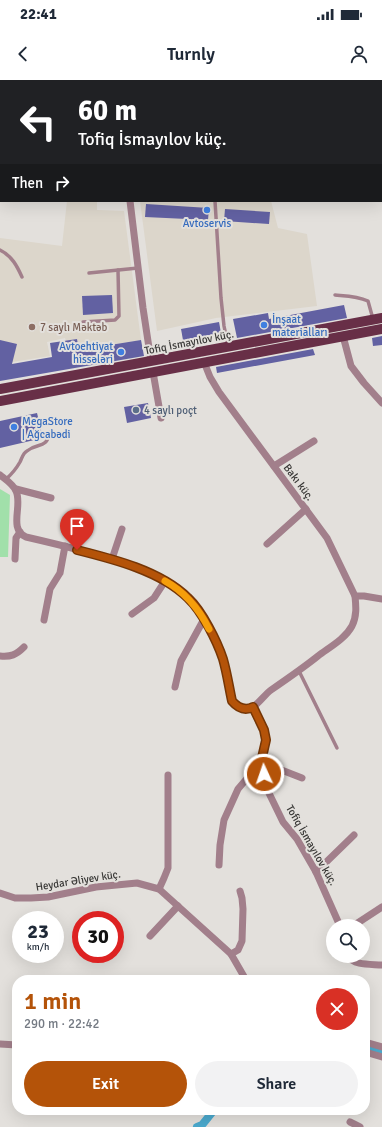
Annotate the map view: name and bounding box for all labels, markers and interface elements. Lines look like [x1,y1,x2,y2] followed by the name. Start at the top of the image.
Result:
[20,5,57,23] text: 22:41
[12,43,34,65] icon: back
[167,43,215,65] text: Turnly
[348,43,370,65] icon: person
[78,94,137,128] text: 60 m
[12,96,64,148] icon: left
[78,128,227,150] text: Tofiq İsmayılov küç.
[51,172,73,194] icon: right
[12,174,43,192] text: Then
[202,205,212,215] marker: Avtoservis
[183,217,231,230] place label: Avtoservis
[272,312,327,339] place label: İnşaat materialları
[259,320,269,330] marker: İnşaat materialları
[40,321,108,334] place label: 7 saylı Məktəb
[27,322,37,332] marker: 7 saylı Məktəb
[143,326,235,358] street label: Tofiq İsmayılov küç.
[59,340,113,366] place label: Avtoehtiyat hissələri
[116,347,126,357] marker: Avtoehtiyat hissələri
[144,404,197,417] place label: 4 saylı poçt
[131,405,141,415] marker: 4 saylı poçt
[22,415,73,441] place label: MegaStore | Ağcabədi
[9,422,19,432] marker: MegaStore | Ağcabədi
[281,461,317,503] street label: Bakı küç.
[60,509,94,550] pin
[66,515,88,537] icon: arrive
[243,753,285,795] position arrow
[283,802,341,888] street label: Tofiq İsmayılov küç.
[35,867,122,894] street label: Heydar Əliyev küç.
[72,911,124,963] speed limit sign: 30
[27,919,49,944] text: 23
[326,919,370,963] map controls
[326,919,370,963] button: search
[27,941,49,953] text: km/h
[24,986,81,1016] text: 1 min
[316,988,358,1030] button: close
[24,1016,100,1032] text: 290 m · 22:42
[24,1061,187,1107] button: Exit
[195,1061,358,1107] button: Share

